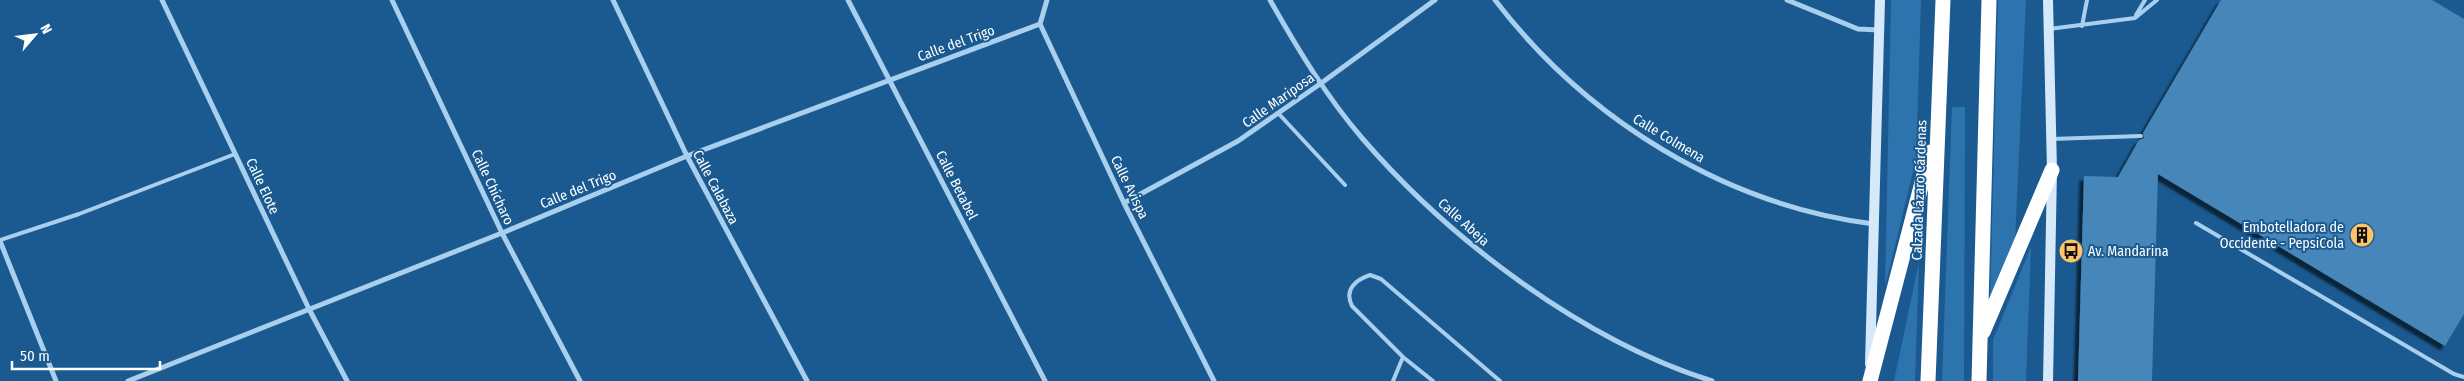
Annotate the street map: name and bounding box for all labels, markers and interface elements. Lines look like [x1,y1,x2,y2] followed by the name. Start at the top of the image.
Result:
[10,10,60,60] north arrow
[37,21,56,37] text: N
[915,22,997,65] street label: Calle del Trigo
[1239,69,1318,131] street label: Calle Mariposa
[1630,110,1708,167] street label: Calle Colmena
[1909,119,1930,261] street label: Calzada Lázaro Cárdenas
[468,147,517,228] street label: Calle Chícharo
[689,147,742,227] street label: Calle Calabaza
[932,148,981,223] street label: Calle Betabel
[1107,153,1152,222] street label: Calle Avispa
[242,155,283,217] street label: Calle Elote
[538,166,619,212] street label: Calle del Trigo
[1434,195,1493,250] street label: Calle Abeja
[2220,219,2344,252] place label: Embotelladora de Occidente - PepsiCola
[2349,222,2375,248] building icon: Embotelladora de Occidente - PepsiCola
[2058,238,2084,264] bus stop icon: Av. Mandarina
[2088,243,2169,260] place label: Av. Mandarina
[12,338,160,370] scale bar
[20,347,50,365] text: 50 m

